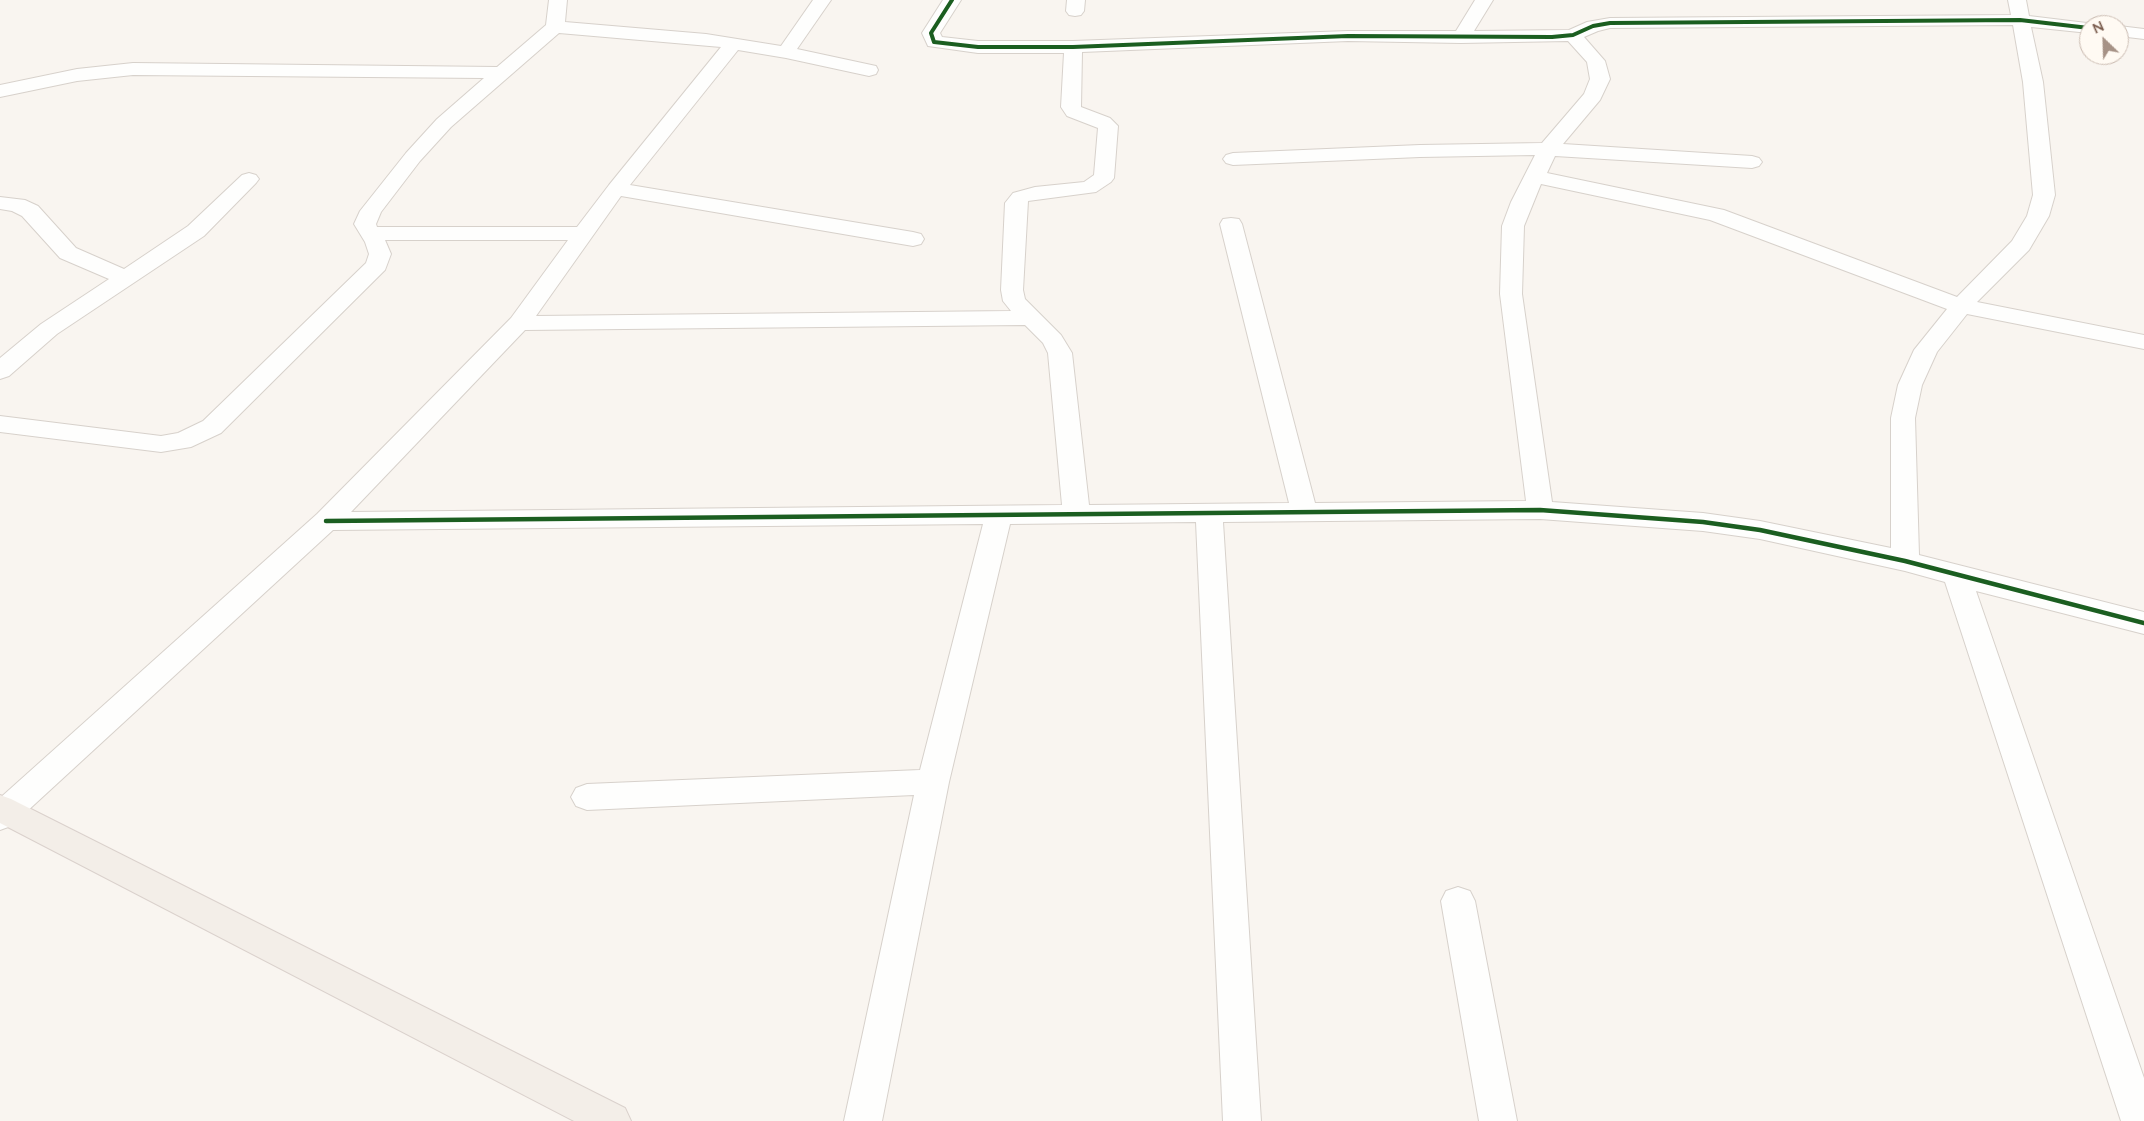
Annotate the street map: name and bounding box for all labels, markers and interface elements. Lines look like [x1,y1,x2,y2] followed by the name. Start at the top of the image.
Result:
[2079,15,2129,65] north arrow
[2090,17,2106,37] text: N

